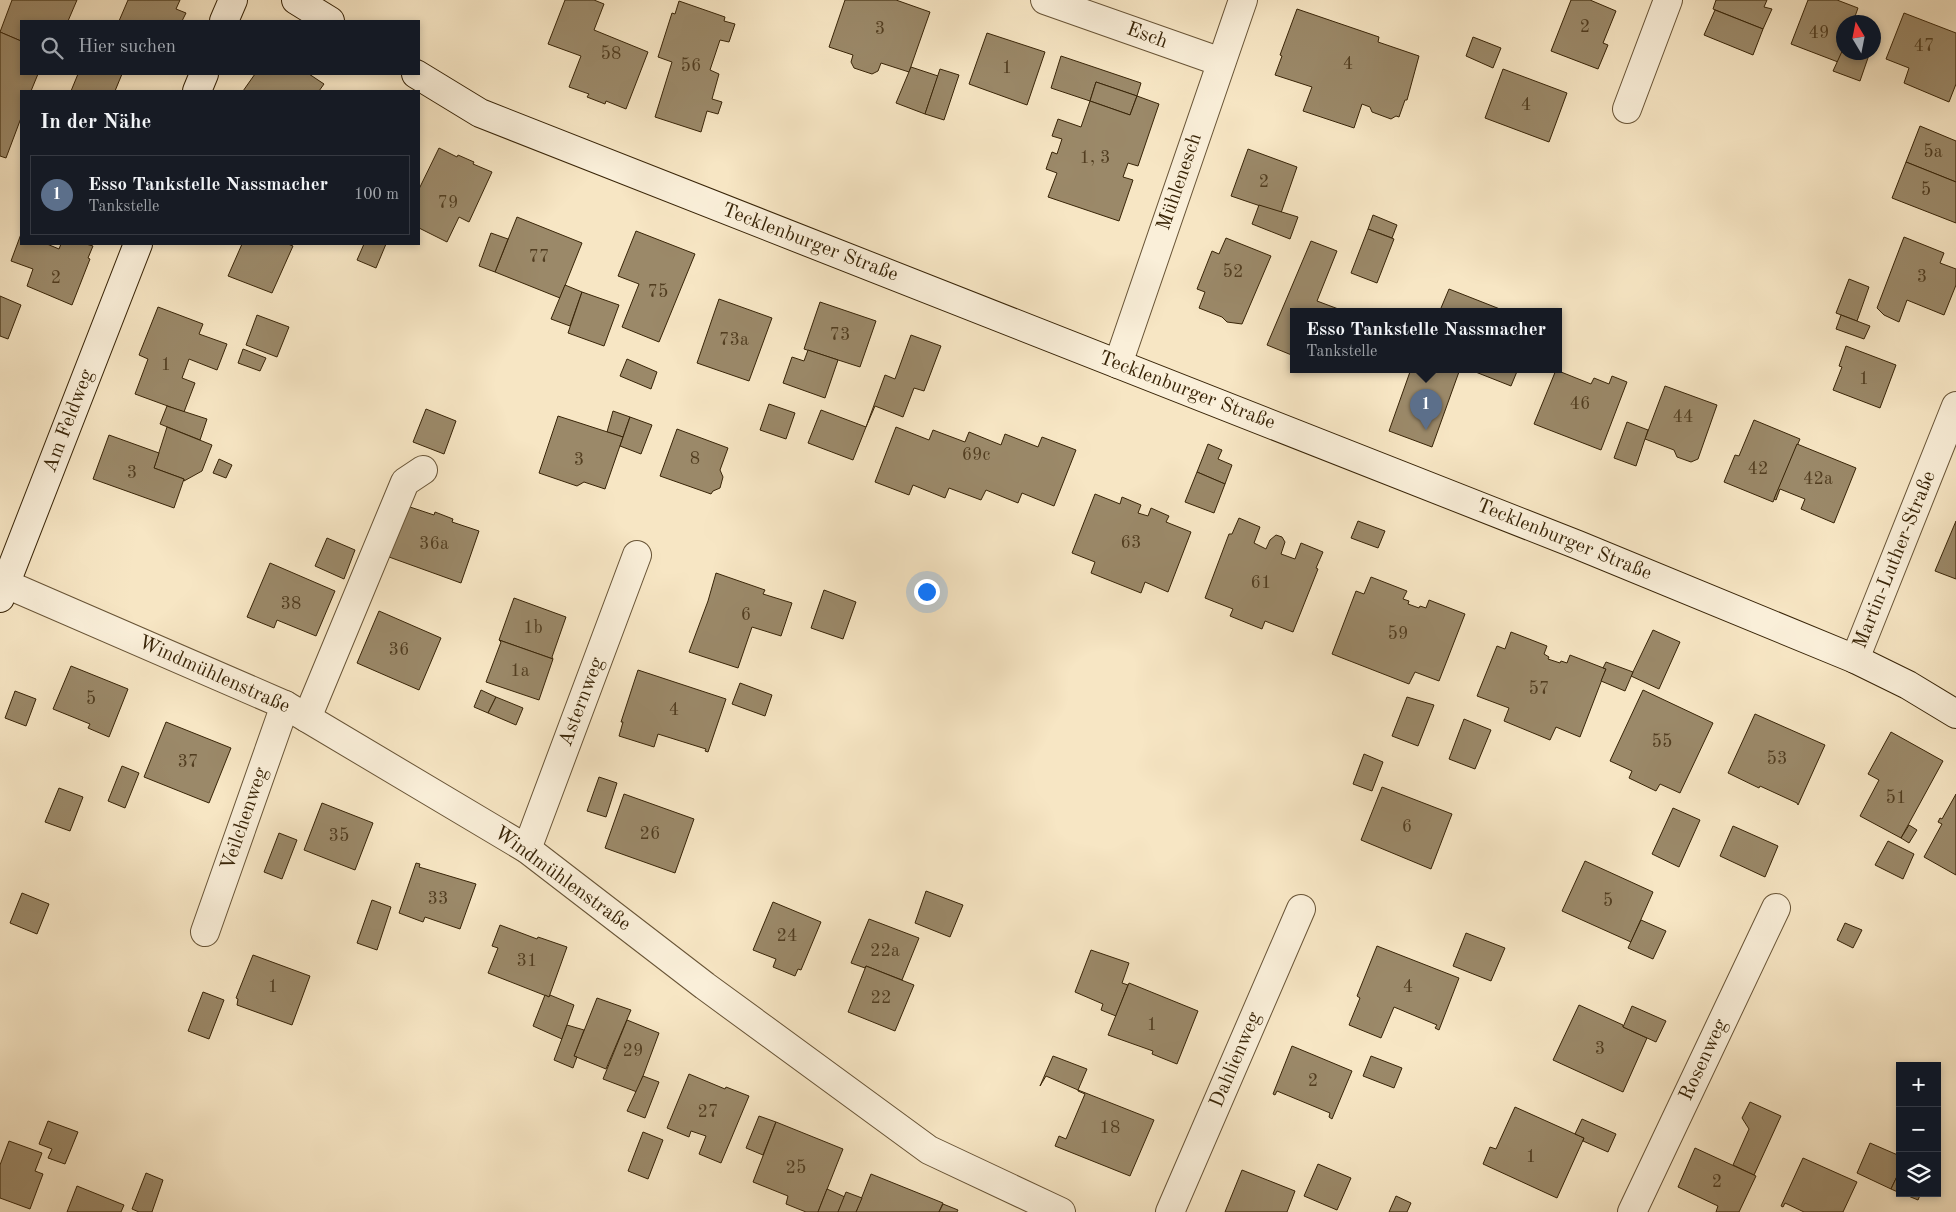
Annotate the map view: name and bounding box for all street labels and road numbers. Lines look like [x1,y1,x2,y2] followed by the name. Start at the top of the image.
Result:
[1124,19,1170,53] street label: Esch
[1154,131,1206,233] street label: Mühlenesch
[719,200,901,286] street label: Tecklenburger Straße
[1096,348,1278,434] street label: Tecklenburger Straße
[40,367,98,475] street label: Am Feldweg
[1850,468,1940,652] street label: Martin-Luther-Straße
[1474,496,1654,584] street label: Tecklenburger Straße
[135,633,293,717] street label: Windmühlenstraße
[556,654,608,749] street label: Asternweg
[218,765,272,873] street label: Veilchenweg
[490,823,634,935] street label: Windmühlenstraße
[1207,1009,1265,1111] street label: Dahlienweg
[1676,1016,1732,1104] street label: Rosenweg

